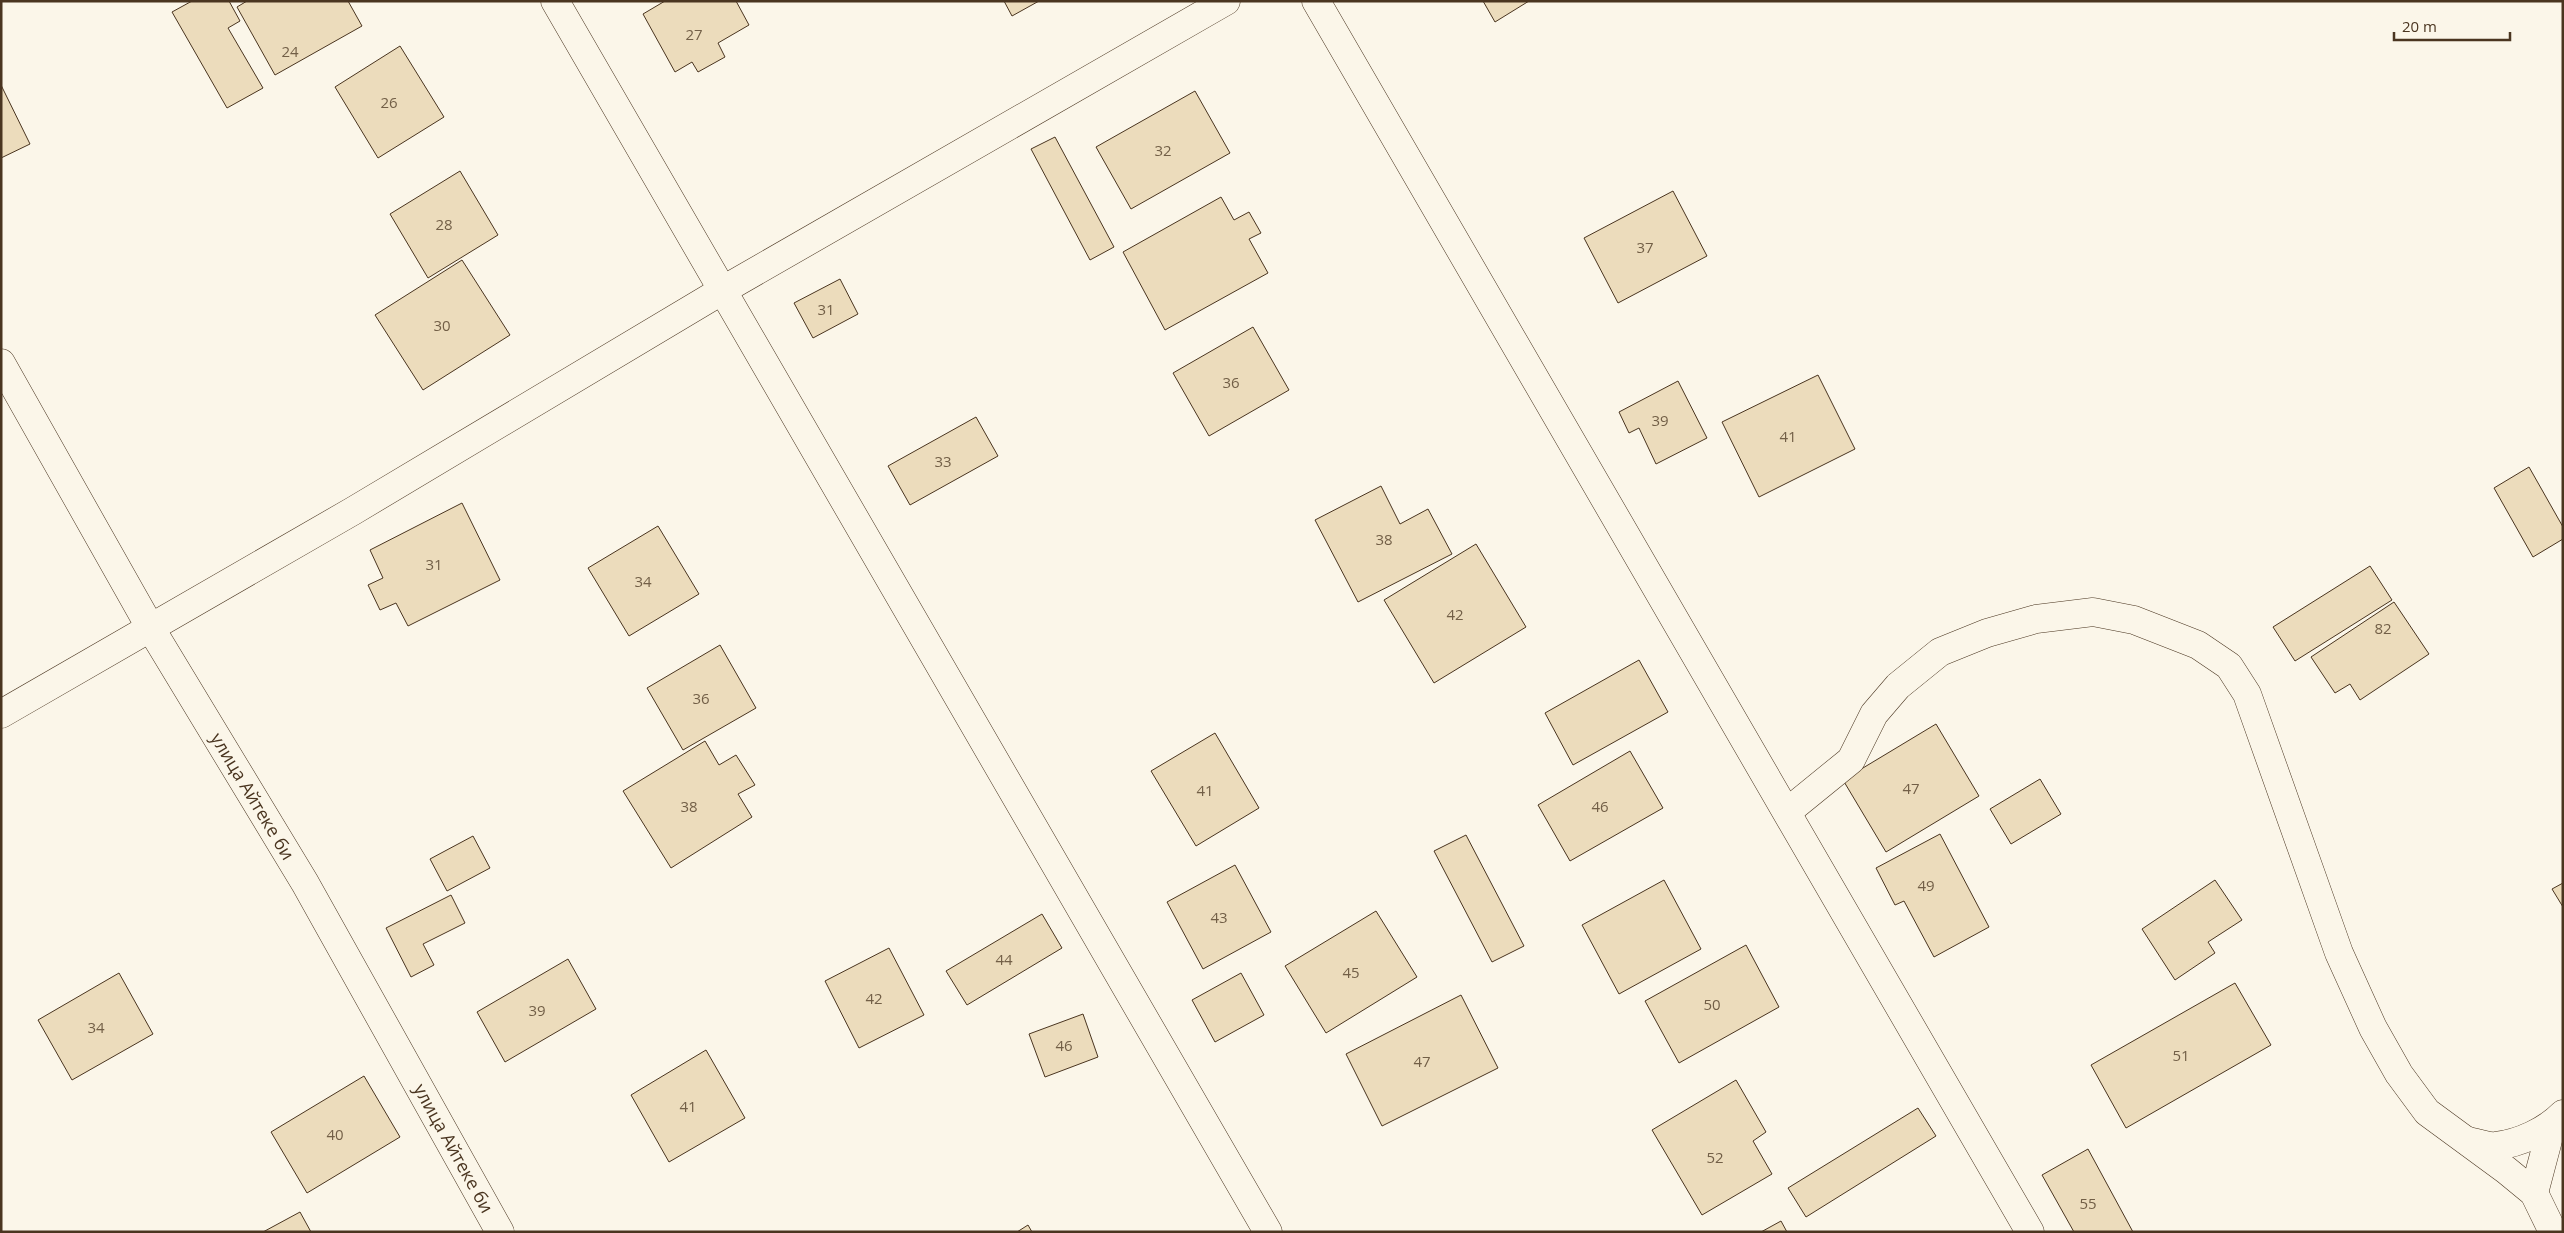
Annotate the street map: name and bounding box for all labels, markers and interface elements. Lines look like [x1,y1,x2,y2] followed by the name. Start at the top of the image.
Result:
[2394,10,2510,42] scale bar
[2402,16,2437,36] text: 20 m
[685,24,703,44] house number: 27
[281,41,299,61] house number: 24
[380,92,398,112] house number: 26
[1154,140,1172,160] house number: 32
[435,214,453,234] house number: 28
[1636,237,1654,257] house number: 37
[817,299,835,319] house number: 31
[433,315,451,335] house number: 30
[1222,372,1240,392] house number: 36
[1651,410,1669,430] house number: 39
[1779,426,1797,446] house number: 41
[934,451,952,471] house number: 33
[1375,529,1393,549] house number: 38
[425,554,443,574] house number: 31
[634,571,652,591] house number: 34
[1446,604,1464,624] house number: 42
[2374,618,2392,638] house number: 82
[692,688,710,708] house number: 36
[206,728,300,864] street label: улица Айтеке би
[1902,778,1920,798] house number: 47
[1196,780,1214,800] house number: 41
[680,796,698,816] house number: 38
[1591,796,1609,816] house number: 46
[1917,875,1935,895] house number: 49
[1210,907,1228,927] house number: 43
[995,949,1013,969] house number: 44
[1342,962,1360,982] house number: 45
[865,988,883,1008] house number: 42
[1703,994,1721,1014] house number: 50
[528,1000,546,1020] house number: 39
[87,1017,105,1037] house number: 34
[1055,1035,1073,1055] house number: 46
[2172,1045,2190,1065] house number: 51
[1413,1051,1431,1071] house number: 47
[409,1079,499,1217] street label: улица Айтеке би
[679,1096,697,1116] house number: 41
[326,1124,344,1144] house number: 40
[1706,1147,1724,1167] house number: 52
[2079,1193,2097,1213] house number: 55

